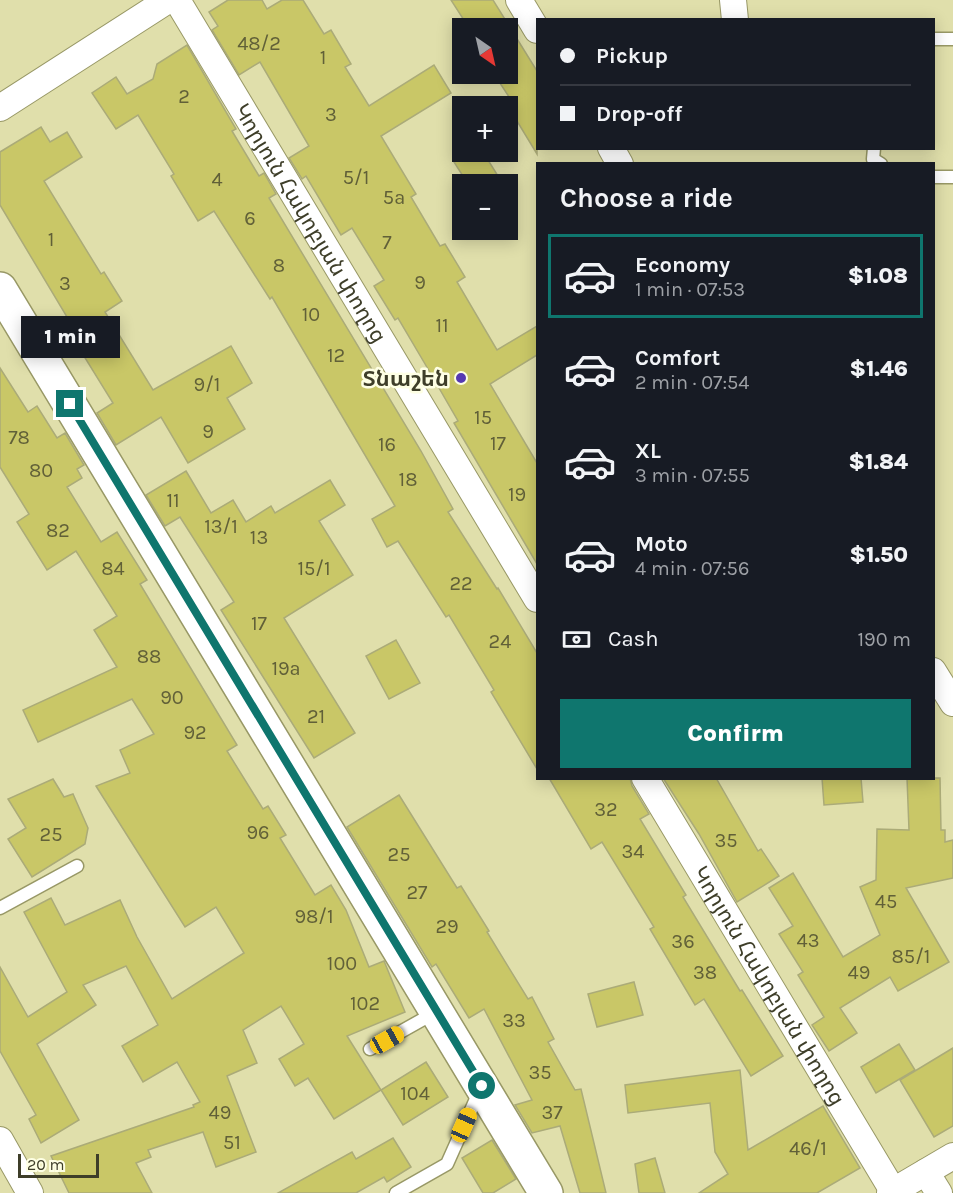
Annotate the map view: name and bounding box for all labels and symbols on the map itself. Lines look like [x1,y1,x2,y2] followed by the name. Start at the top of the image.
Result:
[452,18,518,84] north arrow
[237,32,281,55] house number: 48/2
[320,46,326,69] house number: 1
[178,85,190,108] house number: 2
[228,99,392,348] street label: Կորյուն Հակոբյան փողոց
[325,103,337,126] house number: 3
[343,166,369,189] house number: 5/1
[211,168,223,191] house number: 4
[383,186,405,209] house number: 5a
[244,207,256,230] house number: 6
[48,228,54,251] house number: 1
[382,231,392,254] house number: 7
[273,254,285,277] house number: 8
[414,271,426,294] house number: 9
[59,272,71,295] house number: 3
[302,303,320,326] house number: 10
[435,314,449,337] house number: 11
[20,317,119,359] callout: 1 min
[327,344,345,367] house number: 12
[363,366,449,392] place label: Տնաշեն
[454,371,468,385] marker: Տնաշեն
[194,373,220,396] house number: 9/1
[56,390,83,417] route end
[474,406,492,429] house number: 15
[202,420,214,443] house number: 9
[8,426,30,449] house number: 78
[490,432,507,455] house number: 17
[378,433,396,456] house number: 16
[29,459,53,482] house number: 80
[399,468,417,491] house number: 18
[508,483,526,506] house number: 19
[166,489,180,512] house number: 11
[204,515,238,538] house number: 13/1
[46,519,70,542] house number: 82
[250,526,268,549] house number: 13
[101,557,125,580] house number: 84
[297,557,331,580] house number: 15/1
[449,572,473,595] house number: 22
[251,612,268,635] house number: 17
[489,630,511,653] house number: 24
[137,645,161,668] house number: 88
[271,657,301,680] house number: 19a
[160,686,184,709] house number: 90
[307,705,325,728] house number: 21
[183,721,207,744] house number: 92
[594,798,618,821] house number: 32
[246,821,270,844] house number: 96
[40,823,62,846] house number: 25
[714,829,738,852] house number: 35
[622,840,644,863] house number: 34
[388,843,410,866] house number: 25
[687,862,850,1110] street label: Կորյուն Հակոբյան փողոց
[407,881,428,904] house number: 27
[875,890,897,913] house number: 45
[294,905,334,928] house number: 98/1
[435,915,459,938] house number: 29
[797,929,819,952] house number: 43
[671,930,695,953] house number: 36
[892,945,930,968] house number: 85/1
[327,952,357,975] house number: 100
[693,961,717,984] house number: 38
[848,961,870,984] house number: 49
[350,992,380,1015] house number: 102
[502,1009,526,1032] house number: 33
[367,1023,407,1057] car
[528,1061,552,1084] house number: 35
[468,1072,495,1099] route start
[400,1082,430,1105] house number: 104
[209,1101,231,1124] house number: 49
[541,1101,563,1124] house number: 37
[448,1105,480,1145] car
[223,1131,241,1154] house number: 51
[789,1137,827,1160] house number: 46/1
[18,1151,99,1178] scale bar

